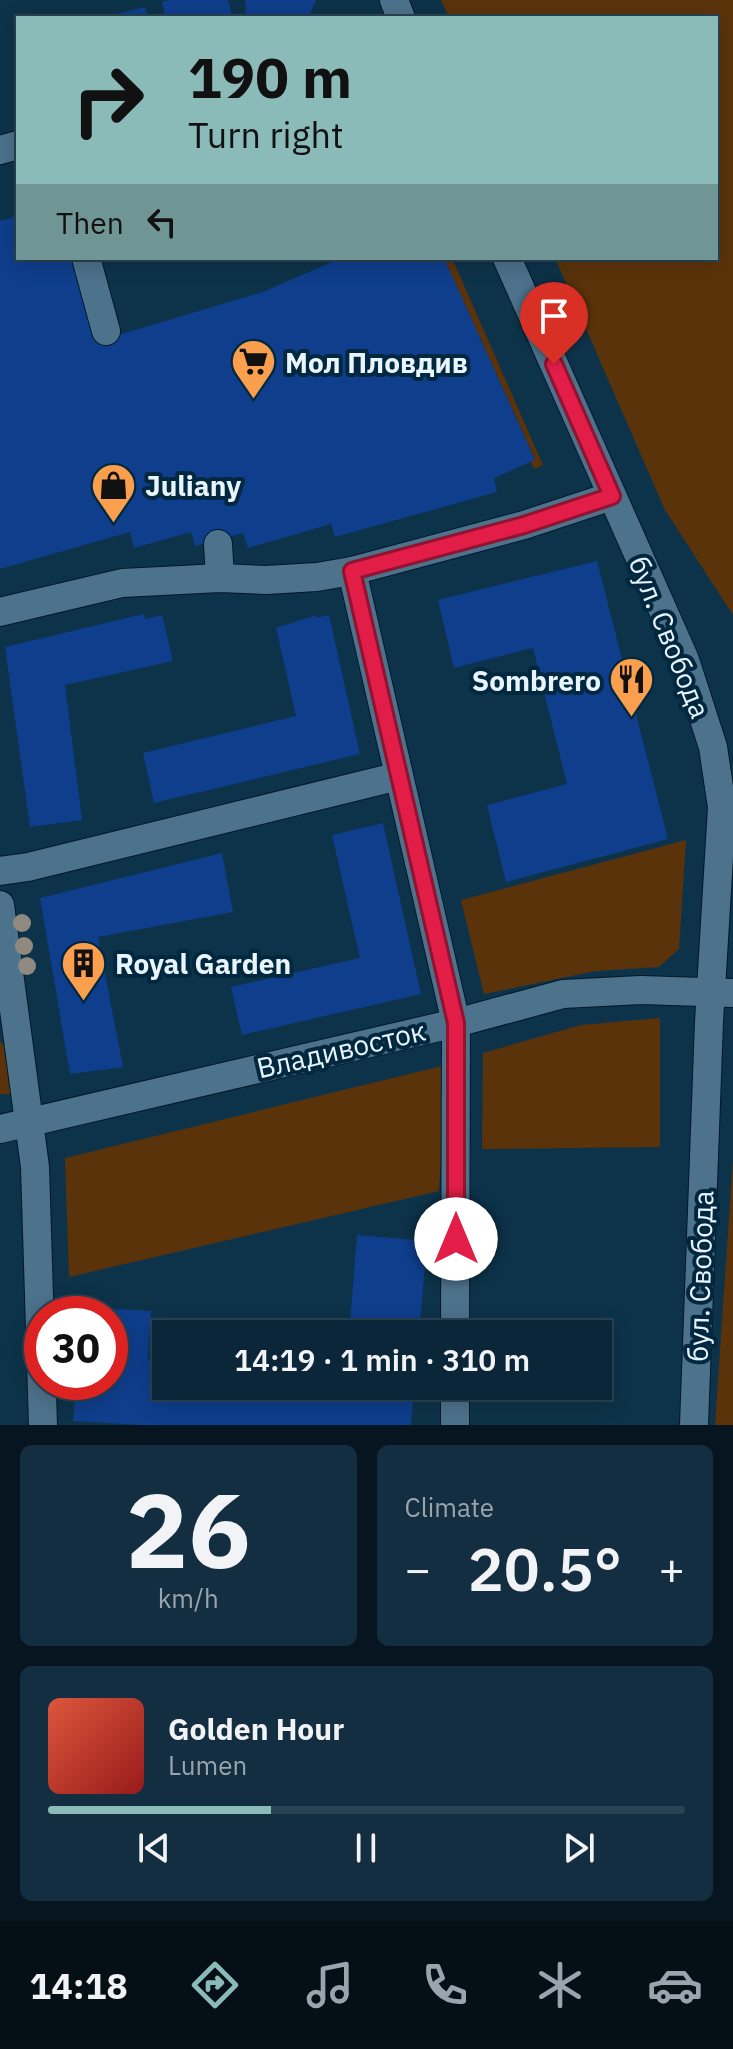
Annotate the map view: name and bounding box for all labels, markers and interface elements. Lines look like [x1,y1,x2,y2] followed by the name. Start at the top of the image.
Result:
[188,41,352,113] text: 190 m
[56,48,160,152] icon: right
[188,111,344,158] text: Turn right
[140,200,184,244] icon: left
[56,203,124,242] text: Then
[520,282,588,364] pin
[532,294,576,338] icon: arrive
[230,338,278,401] supermarket icon: Мол Пловдив
[285,344,468,381] place label: Мол Пловдив
[90,461,138,524] shop icon: Juliany
[145,467,241,504] place label: Juliany
[621,551,719,723] street label: бул. Свобода
[608,656,656,719] restaurant icon: Sombrero
[472,662,601,699] place label: Sombrero
[60,939,108,1002] building icon: Royal Garden
[115,945,291,982] place label: Royal Garden
[253,1012,429,1086] street label: Владивосток
[679,1190,721,1362] street label: бул. Свобода
[414,1197,498,1281] position arrow
[24,1296,128,1400] speed limit sign: 30
[234,1340,530,1379] text: 14:19 · 1 min · 310 m
[126,1461,251,1597] text: 26
[405,1490,494,1524] text: Climate
[468,1529,622,1608] text: 20.5°
[405,1540,431,1597] text: −
[659,1540,685,1597] text: +
[158,1581,219,1615] text: km/h
[168,1709,344,1748] text: Golden Hour
[168,1748,247,1782] text: Lumen
[132,1826,176,1870] icon: previous
[344,1826,388,1870] icon: pause
[557,1826,601,1870] icon: next
[187,1957,243,2013] icon: directions
[302,1957,358,2013] icon: music
[417,1957,473,2013] icon: phone
[532,1957,588,2013] icon: climate
[647,1957,703,2013] icon: car
[30,1962,128,2009] text: 14:18

